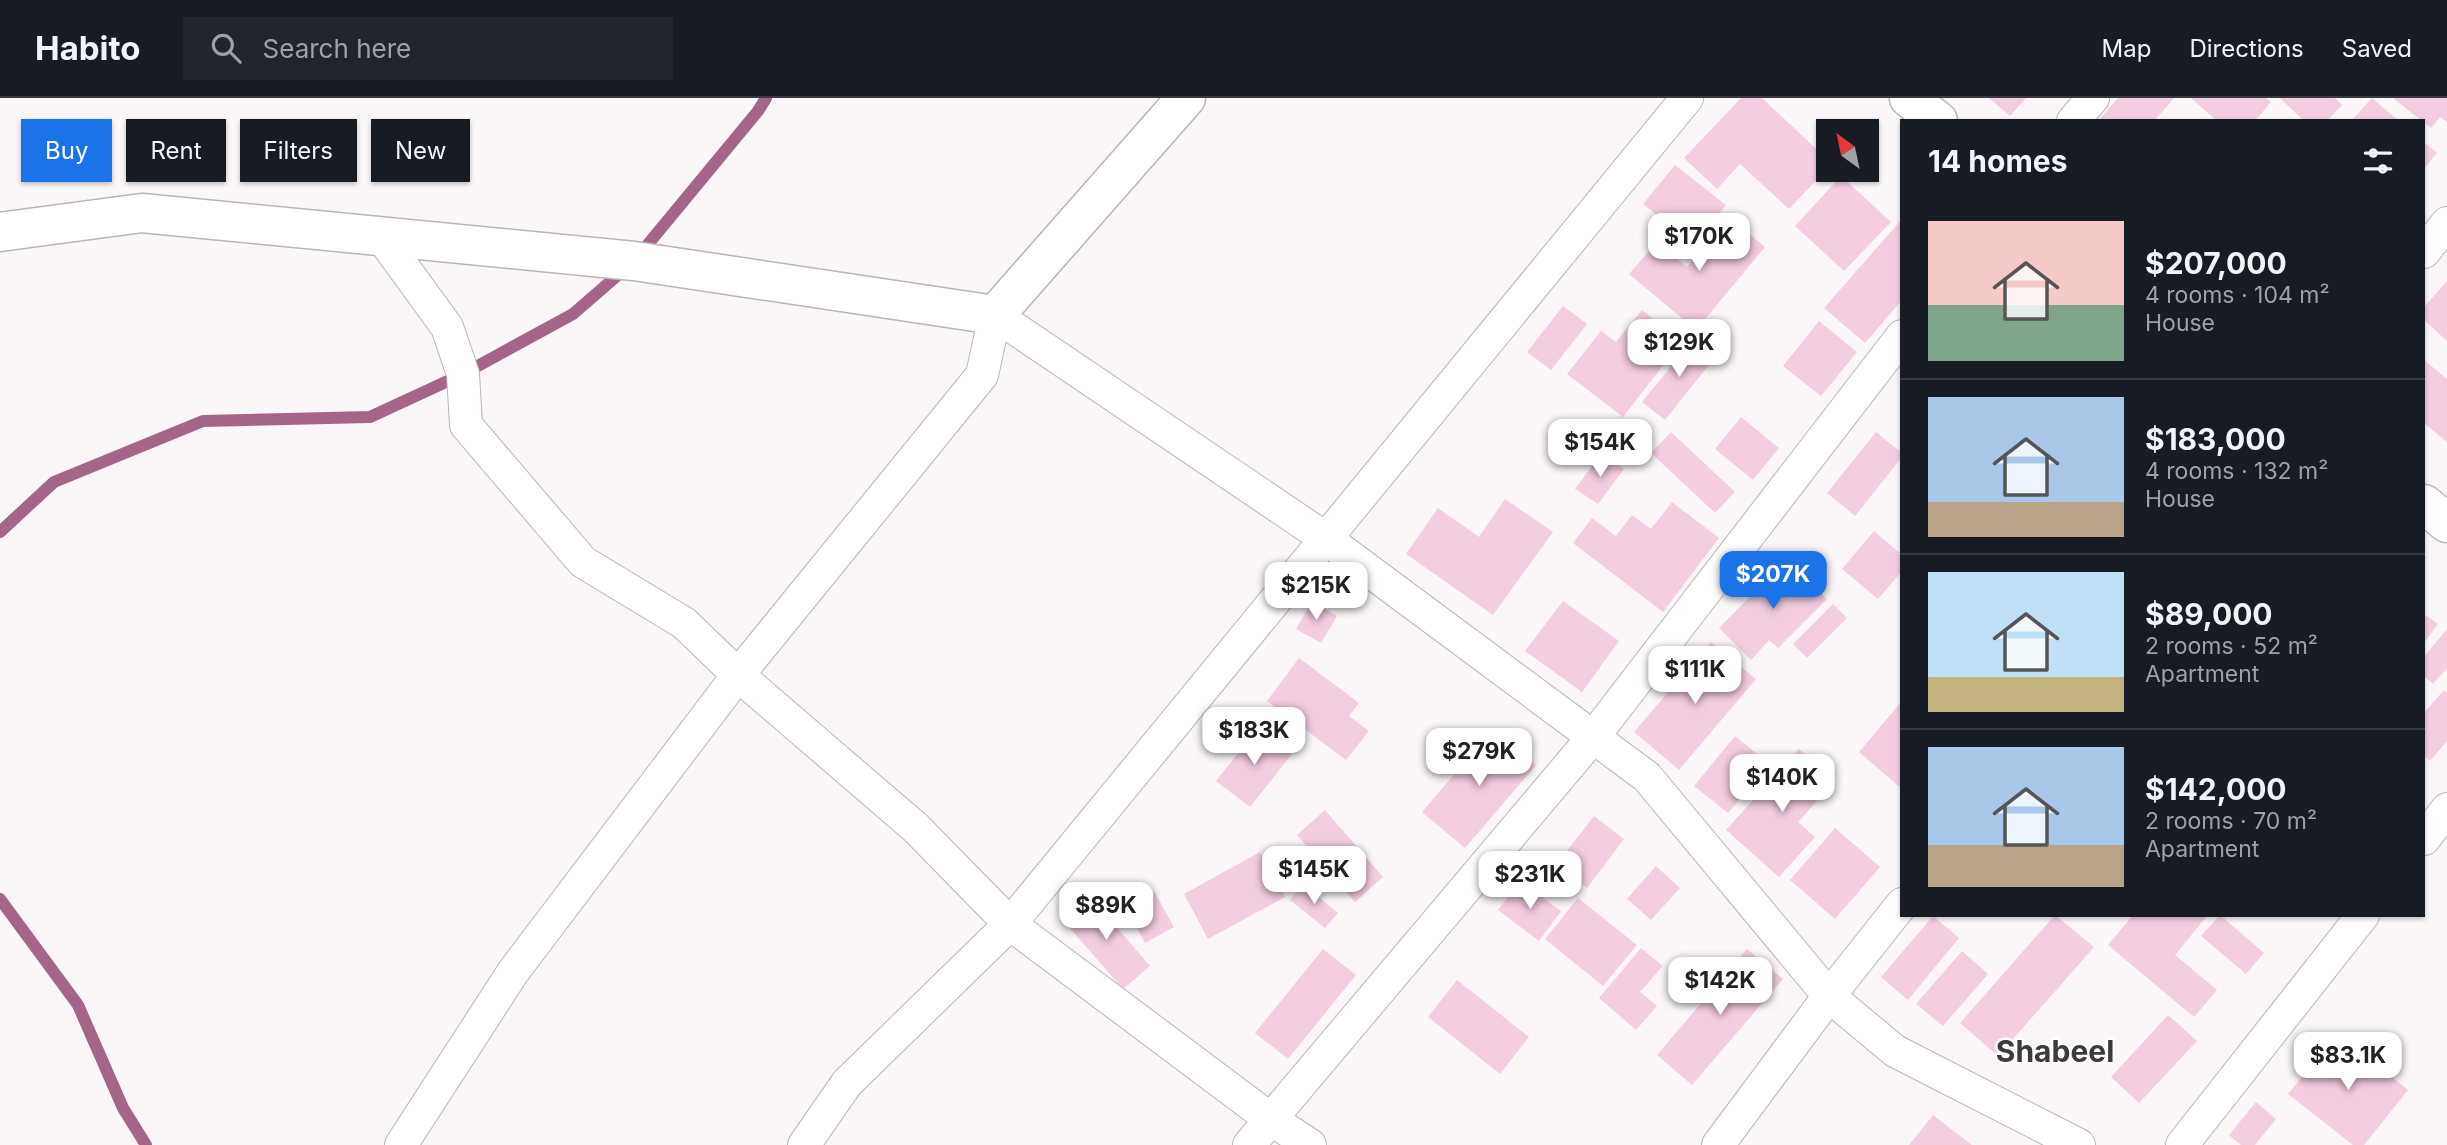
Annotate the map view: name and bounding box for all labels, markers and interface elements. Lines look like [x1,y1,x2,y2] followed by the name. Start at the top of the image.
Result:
[183,17,673,80] search box
[35,28,141,68] text: Habito
[207,29,245,67] icon: search
[263,33,411,64] text: Search here
[2102,34,2151,63] text: Map
[2189,34,2304,63] text: Directions
[2342,34,2412,63] text: Saved
[21,119,112,182] chip: Buy
[126,119,226,182] chip: Rent
[240,119,357,182] chip: Filters
[371,119,470,182] chip: New
[1816,119,1880,182] north arrow
[1816,119,1879,182] map controls
[2359,142,2397,180] icon: filters
[1928,143,2067,179] text: 14 homes
[1650,214,1748,273] pin: $170K
[1664,222,1734,250] text: $170K
[2145,245,2287,281] text: $207,000
[1984,249,2068,333] icon: home
[2145,281,2330,309] text: 4 rooms · 104 m²
[2145,309,2215,337] text: House
[1630,320,1728,379] pin: $129K
[1644,328,1714,356] text: $129K
[1551,420,1649,479] pin: $154K
[2145,421,2286,457] text: $183,000
[1984,425,2068,509] icon: home
[1564,428,1636,456] text: $154K
[2145,457,2328,485] text: 4 rooms · 132 m²
[2145,485,2215,513] text: House
[1724,552,1822,611] pin: $207K
[1736,560,1810,588] text: $207K
[1267,562,1365,622] pin: $215K
[1281,571,1351,599] text: $215K
[2145,596,2273,632] text: $89,000
[1984,600,2068,684] icon: home
[2145,632,2318,660] text: 2 rooms · 52 m²
[1646,646,1744,706] pin: $111K
[1664,655,1726,683] text: $111K
[2145,660,2259,688] text: Apartment
[1205,708,1303,767] pin: $183K
[1218,716,1290,744] text: $183K
[1430,728,1528,788] pin: $279K
[1442,737,1516,765] text: $279K
[1733,754,1831,814] pin: $140K
[1746,763,1818,791] text: $140K
[2145,771,2287,807] text: $142,000
[1984,775,2068,859] icon: home
[2145,807,2317,835] text: 2 rooms · 70 m²
[2145,835,2259,863] text: Apartment
[1265,846,1363,906] pin: $145K
[1481,852,1579,911] pin: $231K
[1278,855,1350,883] text: $145K
[1495,860,1565,888] text: $231K
[1065,882,1147,942] pin: $89K
[1075,891,1137,919] text: $89K
[1671,958,1769,1017] pin: $142K
[1684,966,1756,994] text: $142K
[2291,1032,2405,1092] pin: $83.1K
[1996,1033,2114,1069] district label: Shabeel
[2310,1041,2386,1069] text: $83.1K

